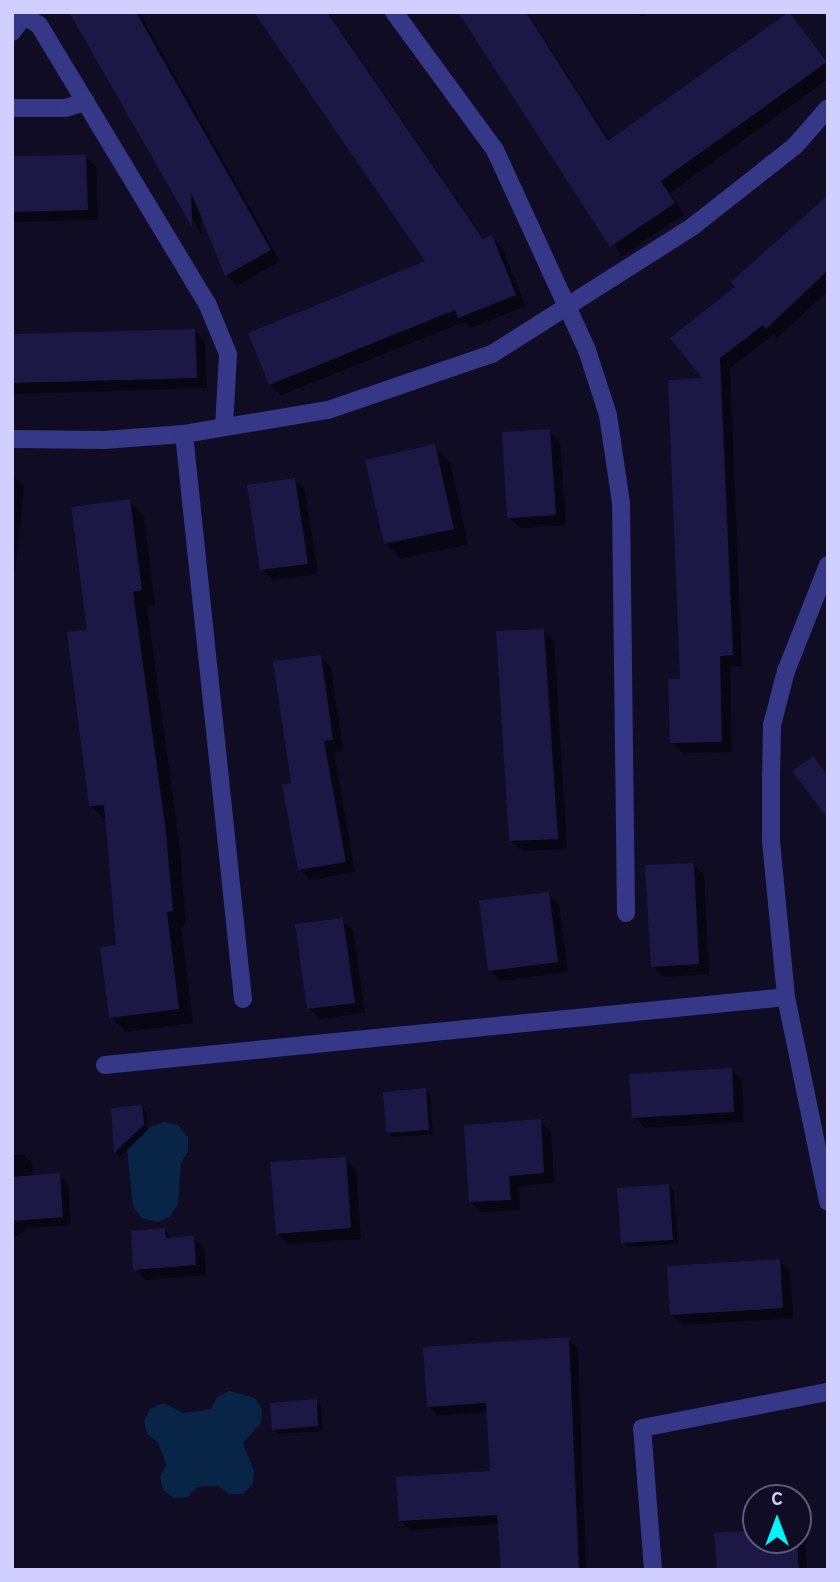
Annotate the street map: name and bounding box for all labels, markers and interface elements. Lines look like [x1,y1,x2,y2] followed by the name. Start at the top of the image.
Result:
[742,1484,812,1554] north arrow
[771,1488,783,1512] text: С

